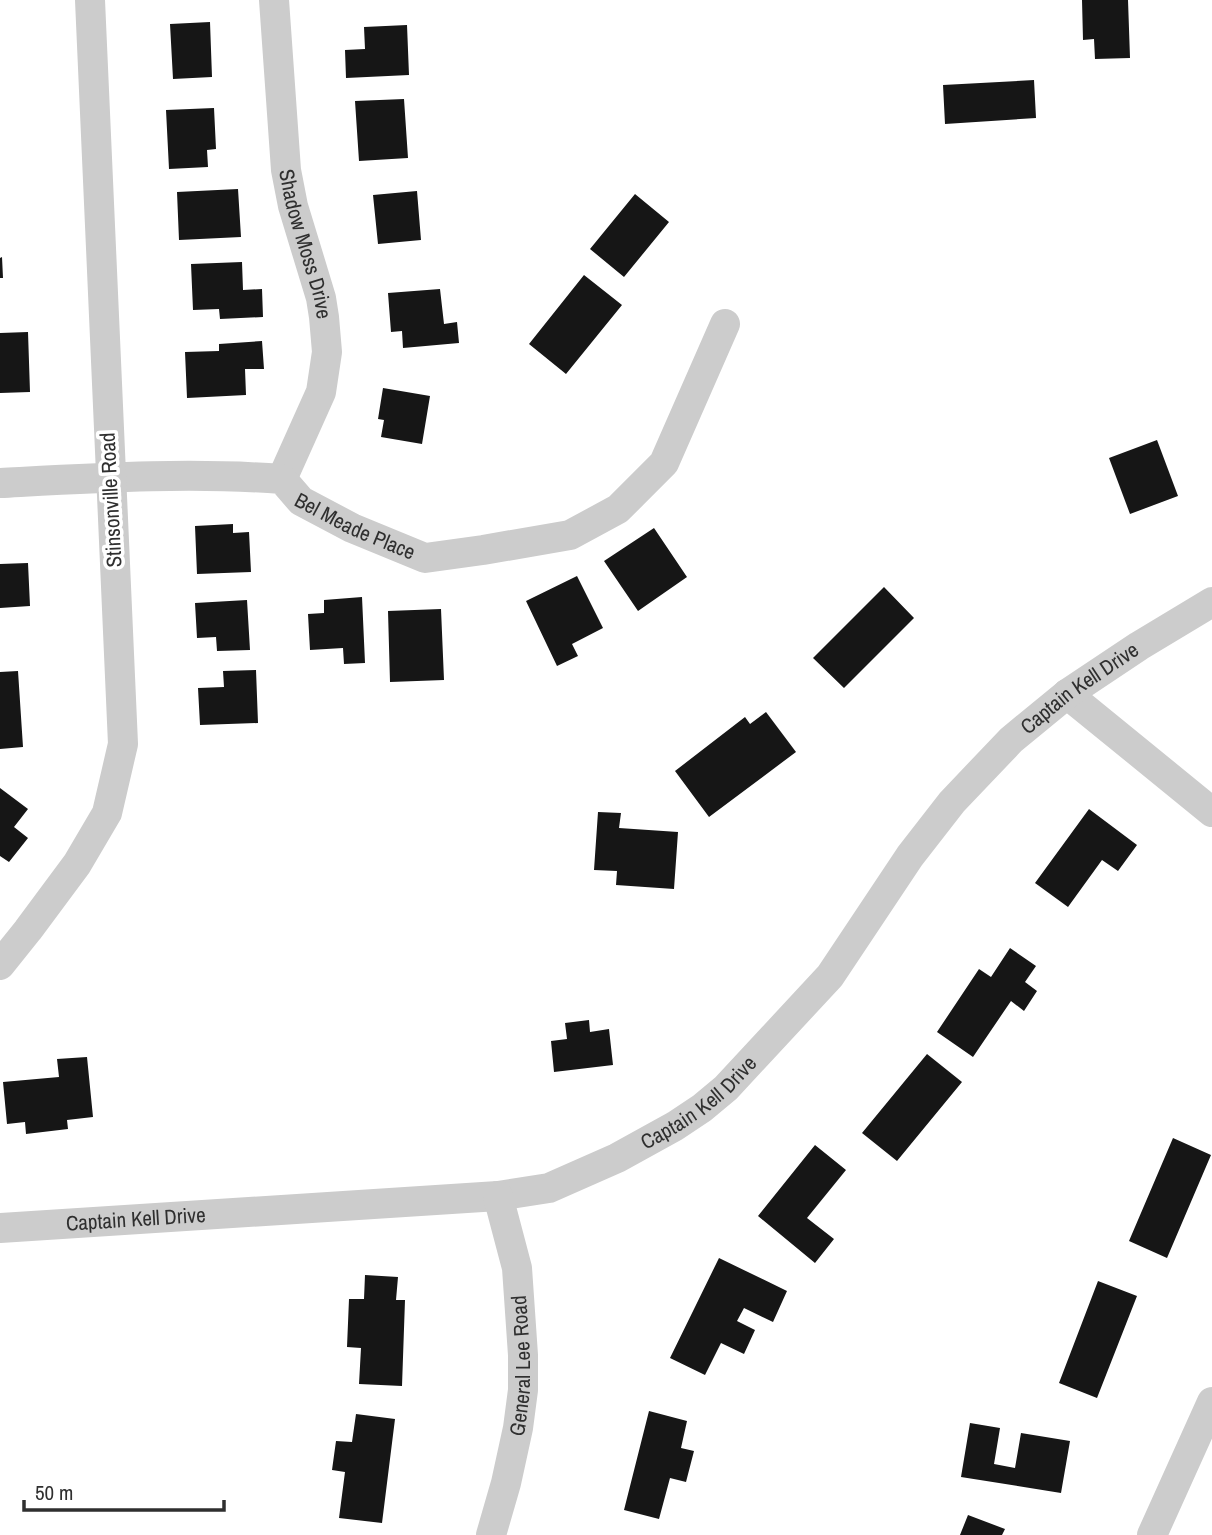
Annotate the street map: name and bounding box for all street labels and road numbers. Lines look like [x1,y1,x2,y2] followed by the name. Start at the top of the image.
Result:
[272,167,339,321] street label: Shadow Moss Drive
[92,432,129,568] street label: Stinsonville Road
[290,485,420,566] street label: Bel Meade Place
[1014,635,1144,741] street label: Captain Kell Drive
[635,1049,763,1156] street label: Captain Kell Drive
[65,1200,206,1238] street label: Captain Kell Drive
[502,1295,537,1439] street label: General Lee Road

